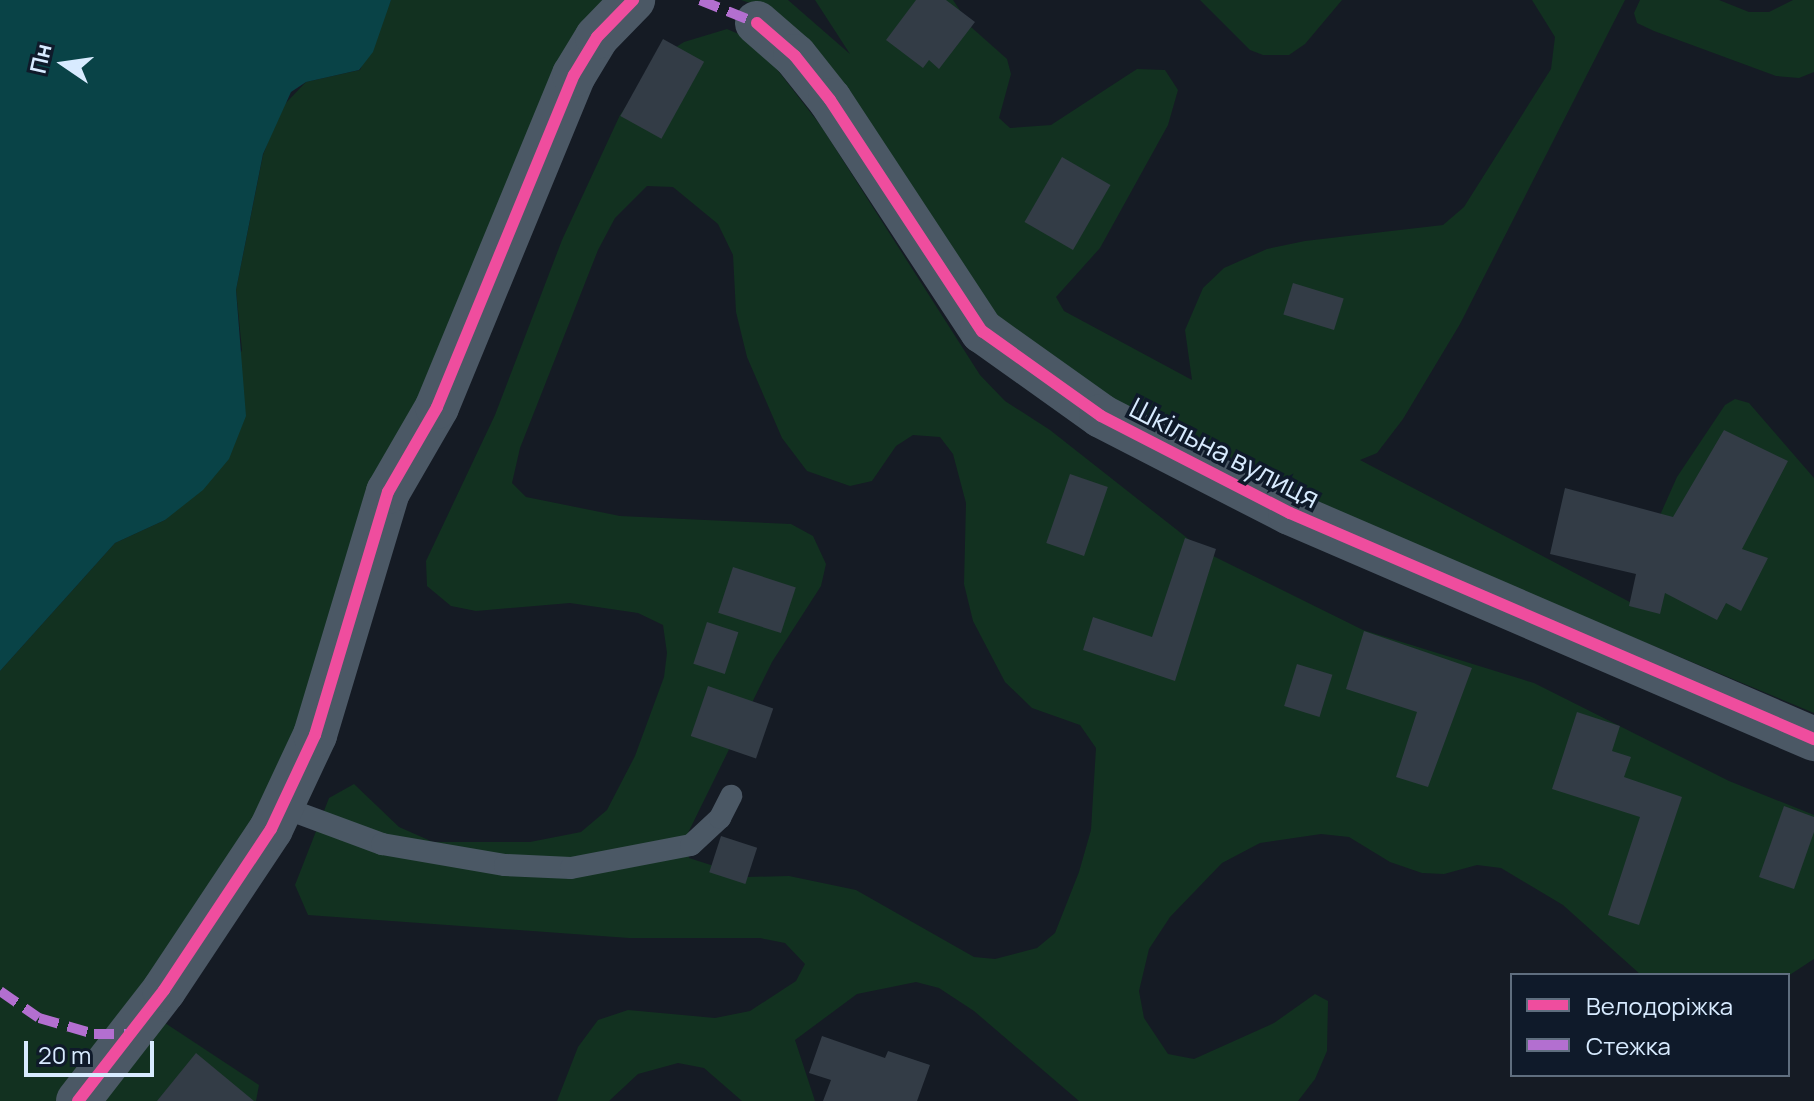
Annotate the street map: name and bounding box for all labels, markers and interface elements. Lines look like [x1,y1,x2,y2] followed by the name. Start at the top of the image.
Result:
[24,24,104,104] north arrow
[23,41,59,76] text: Пн
[1125,390,1325,514] street label: Шкільна вулиця
[1510,973,1790,1077] legend
[1586,989,1733,1022] text: Велодоріжка
[28,1025,158,1075] scale bar
[1586,1029,1671,1062] text: Стежка
[38,1038,91,1071] text: 20 m

